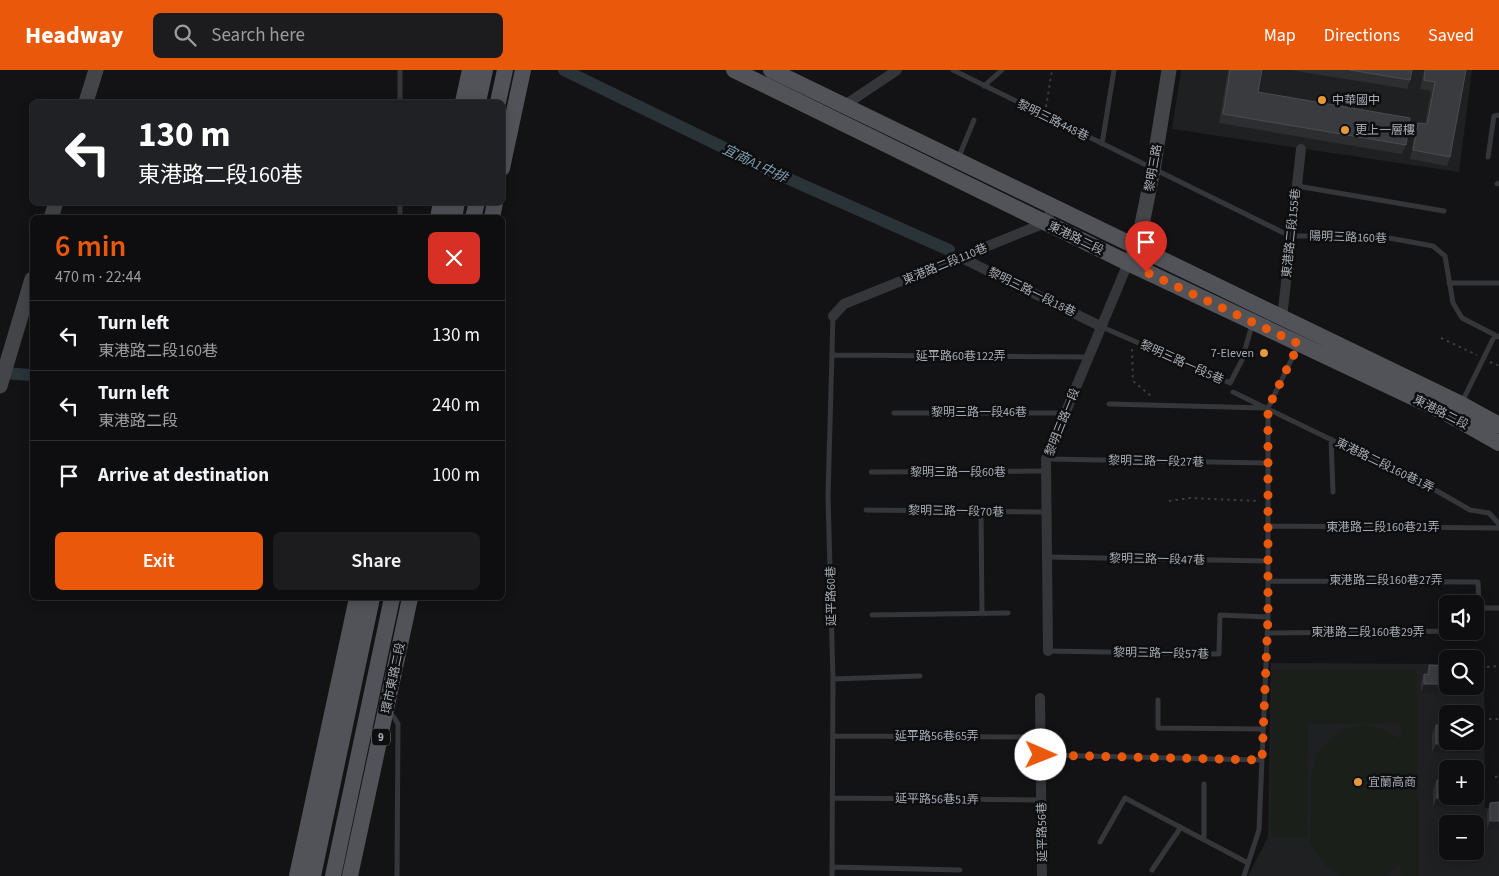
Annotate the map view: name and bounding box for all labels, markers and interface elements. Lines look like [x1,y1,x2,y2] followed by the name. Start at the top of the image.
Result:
[153,13,503,58] search box
[25,18,123,53] text: Headway
[171,21,199,49] icon: search
[211,22,305,49] text: Search here
[1264,23,1296,48] text: Map
[1324,23,1400,48] text: Directions
[1428,23,1474,48] text: Saved
[1332,92,1380,109] place label: 中華國中
[1316,94,1328,106] marker: 中華國中
[1014,96,1092,145] street label: 黎明三路448巷
[138,110,230,160] text: 130 m
[55,120,120,185] icon: left
[1355,122,1415,139] place label: 更上一層樓
[1339,124,1351,136] marker: 更上一層樓
[719,140,792,189] water label: 宜商A1中排
[1141,143,1166,193] street label: 黎明三路
[138,159,303,191] text: 東港路二段160巷
[1278,187,1305,279] street label: 東港路二段155巷
[1045,218,1106,259] street label: 東港路二段
[1125,221,1167,272] pin
[55,225,126,268] text: 6 min
[1132,228,1160,256] icon: arrive
[1309,228,1387,247] street label: 陽明三路160巷
[428,232,480,284] button: close
[900,240,990,289] street label: 東港路二段110巷
[985,264,1079,321] street label: 黎明三路一段18巷
[55,266,142,288] text: 470 m · 22:44
[98,310,169,337] text: Turn left
[55,322,83,350] icon: left
[432,322,480,349] text: 130 m
[1137,336,1226,389] street label: 黎明三路一段5巷
[98,340,218,362] text: 東港路二段160巷
[1211,345,1254,362] place label: 7-Eleven
[1258,347,1270,359] marker: 7-Eleven
[916,348,1006,365] street label: 延平路60巷122弄
[98,380,169,407] text: Turn left
[1041,386,1084,459] street label: 黎明三路一段
[1410,391,1471,434] street label: 東港路二段
[55,392,83,420] icon: left
[432,392,480,419] text: 240 m
[931,404,1027,421] street label: 黎明三路一段46巷
[98,410,178,432] text: 東港路二段
[1333,434,1437,497] street label: 東港路二段160巷1弄
[1108,452,1204,471] street label: 黎明三路一段27巷
[55,462,83,490] icon: arrive
[98,462,269,489] text: Arrive at destination
[432,462,480,489] text: 100 m
[910,464,1006,481] street label: 黎明三路一段60巷
[908,502,1004,521] street label: 黎明三路一段70巷
[1326,519,1440,536] street label: 東港路二段160巷21弄
[55,532,263,590] button: Exit
[273,532,480,590] button: Share
[1109,550,1205,569] street label: 黎明三路一段47巷
[822,566,841,626] street label: 延平路60巷
[1329,572,1443,589] street label: 東港路二段160巷27弄
[1439,595,1484,860] map controls
[1439,595,1484,640] button: sound
[1311,624,1425,641] street label: 東港路二段160巷29弄
[378,641,409,715] street label: 環市東路二段
[1113,644,1209,663] street label: 黎明三路一段57巷
[1439,650,1484,695] button: search
[1439,705,1484,750] button: layers
[895,728,979,745] street label: 延平路56巷65弄
[1014,728,1066,780] position arrow
[372,729,390,746] road number: 9
[1439,760,1484,805] button: +
[1368,774,1416,791] place label: 宜蘭高商
[1352,776,1364,788] marker: 宜蘭高商
[895,790,979,809] street label: 延平路56巷51弄
[1033,802,1052,862] street label: 延平路56巷
[1439,815,1484,860] button: −

